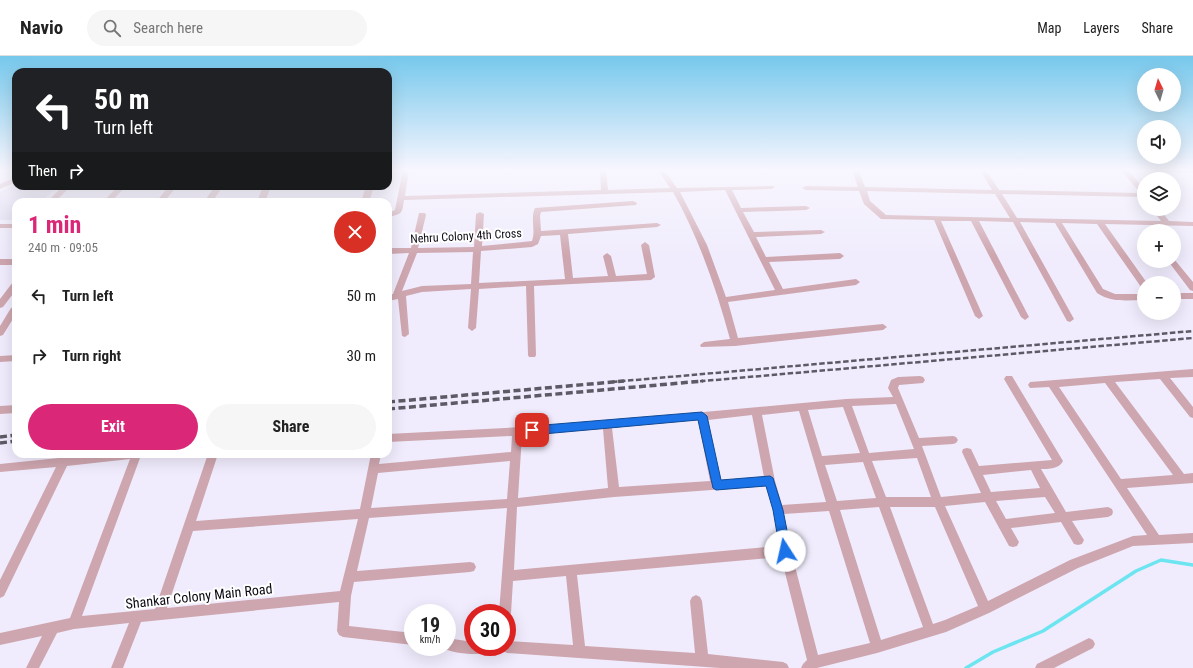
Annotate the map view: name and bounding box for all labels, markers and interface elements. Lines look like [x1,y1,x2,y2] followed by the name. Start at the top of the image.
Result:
[87,10,367,46] search box
[20,16,63,39] text: Navio
[101,17,123,39] icon: search
[133,19,203,37] text: Search here
[1037,20,1061,36] text: Map
[1083,20,1120,36] text: Layers
[1142,20,1173,36] text: Share
[1137,68,1181,112] north arrow
[1137,68,1181,320] map controls
[94,83,150,116] text: 50 m
[28,84,80,136] icon: left
[94,117,153,138] text: Turn left
[1137,120,1181,164] button: sound
[65,160,87,182] icon: right
[28,162,57,180] text: Then
[1137,172,1181,216] button: layers
[28,211,81,239] text: 1 min
[334,211,376,253] button: close
[1137,224,1181,268] button: +
[410,226,522,246] street label: Nehru Colony 4th Cross
[28,240,98,255] text: 240 m · 09:05
[1137,276,1181,320] button: −
[28,285,50,307] icon: left
[62,287,113,305] text: Turn left
[346,287,376,305] text: 50 m
[28,345,50,367] icon: right
[62,347,121,365] text: Turn right
[346,347,376,365] text: 30 m
[28,404,198,450] button: Exit
[206,404,376,450] button: Share
[515,413,549,447] pin
[521,419,543,441] icon: arrive
[764,530,806,572] position arrow
[125,580,273,612] street label: Shankar Colony Main Road
[464,604,516,656] speed limit sign: 30
[420,613,440,637] text: 19
[420,634,440,645] text: km/h

